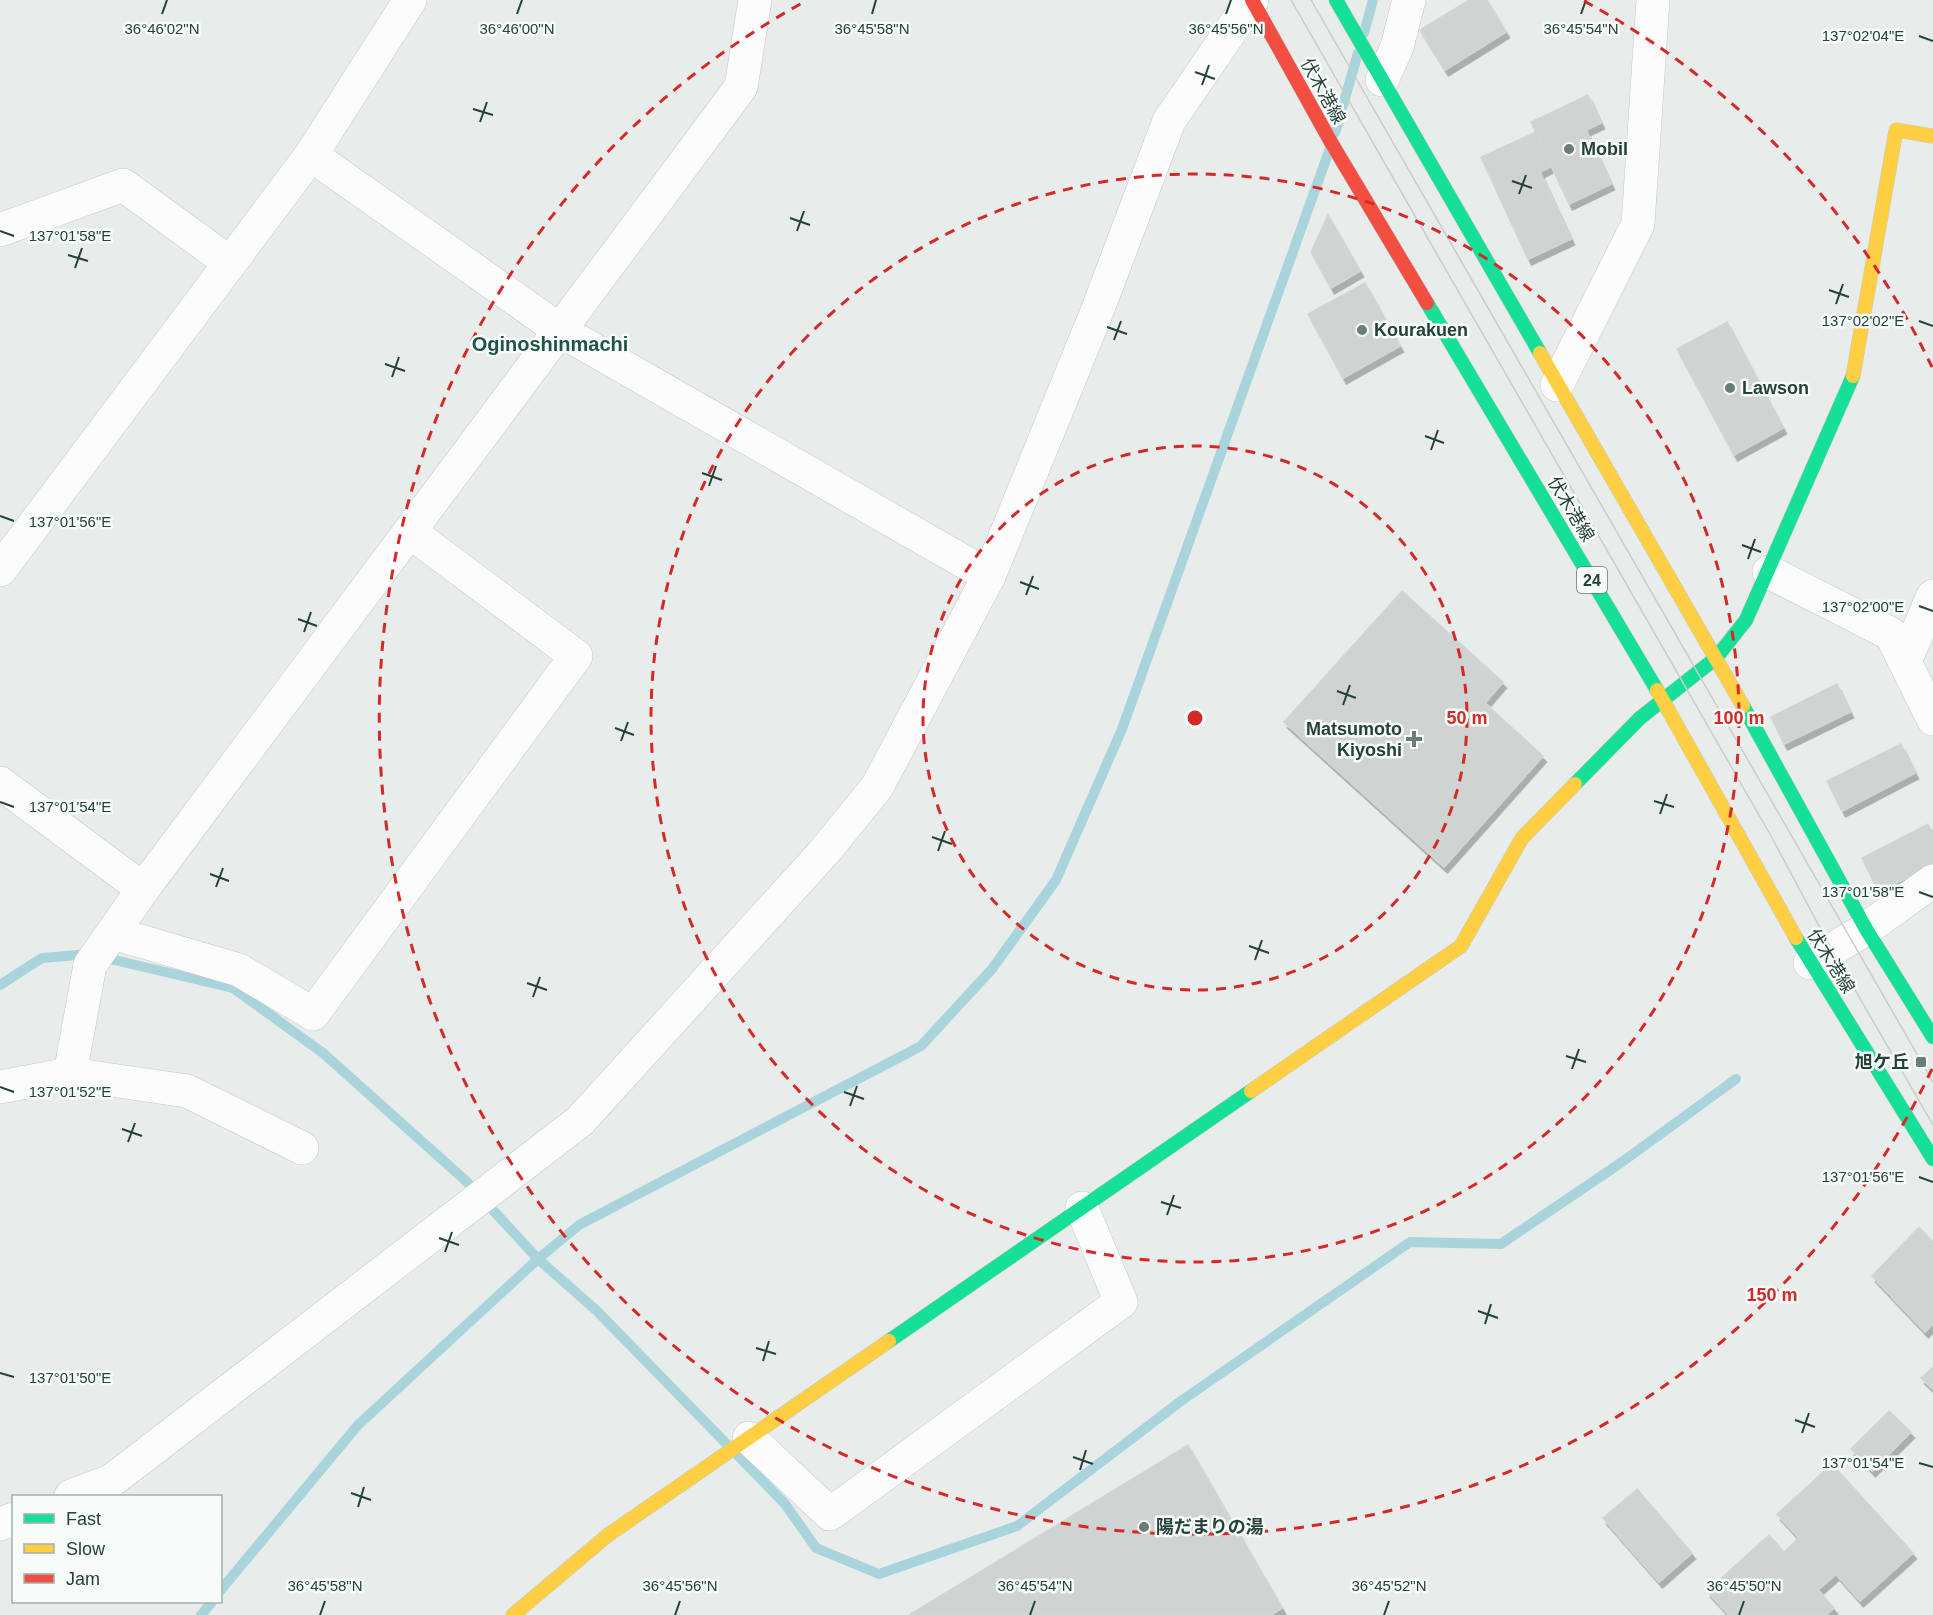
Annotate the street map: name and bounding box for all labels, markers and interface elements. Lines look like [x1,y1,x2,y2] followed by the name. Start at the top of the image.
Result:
[124,20,200,37] text: 36°46'02"N
[479,20,555,37] text: 36°46'00"N
[834,20,910,37] text: 36°45'58"N
[1188,20,1264,37] text: 36°45'56"N
[1543,20,1619,37] text: 36°45'54"N
[1822,27,1904,44] text: 137°02'04"E
[1297,55,1349,127] street label: 伏木港線
[1581,139,1628,159] place label: Mobil
[1562,142,1576,156] marker: Mobil
[29,227,111,244] text: 137°01'58"E
[1822,312,1904,329] text: 137°02'02"E
[1374,320,1468,340] place label: Kourakuen
[1355,323,1369,337] marker: Kourakuen
[472,333,628,355] district label: Oginoshinmachi
[1742,378,1809,398] place label: Lawson
[1723,381,1737,395] marker: Lawson
[1544,473,1598,545] street label: 伏木港線
[29,513,111,530] text: 137°01'56"E
[1577,567,1607,593] road number: 24
[1822,598,1904,615] text: 137°02'00"E
[1185,708,1205,728] centre of rings
[1446,708,1488,728] text: 50 m
[1713,708,1765,728] text: 100 m
[1306,719,1402,760] place label: Matsumoto Kiyoshi
[1407,732,1421,746] marker: Matsumoto Kiyoshi
[29,798,111,815] text: 137°01'54"E
[1822,883,1904,900] text: 137°01'58"E
[1803,925,1859,997] street label: 伏木港線
[1855,1052,1909,1072] place label: 旭ケ丘
[1914,1055,1928,1069] marker: 旭ケ丘
[29,1083,111,1100] text: 137°01'52"E
[1822,1168,1904,1185] text: 137°01'56"E
[1746,1285,1798,1305] text: 150 m
[29,1369,111,1386] text: 137°01'50"E
[1822,1454,1904,1471] text: 137°01'54"E
[12,1495,222,1603] legend
[66,1509,101,1529] text: Fast
[1156,1517,1264,1537] place label: 陽だまりの湯
[1137,1520,1151,1534] marker: 陽だまりの湯
[66,1539,106,1559] text: Slow
[66,1569,100,1589] text: Jam
[287,1577,363,1594] text: 36°45'58"N
[642,1577,718,1594] text: 36°45'56"N
[997,1577,1073,1594] text: 36°45'54"N
[1351,1577,1427,1594] text: 36°45'52"N
[1706,1577,1782,1594] text: 36°45'50"N

